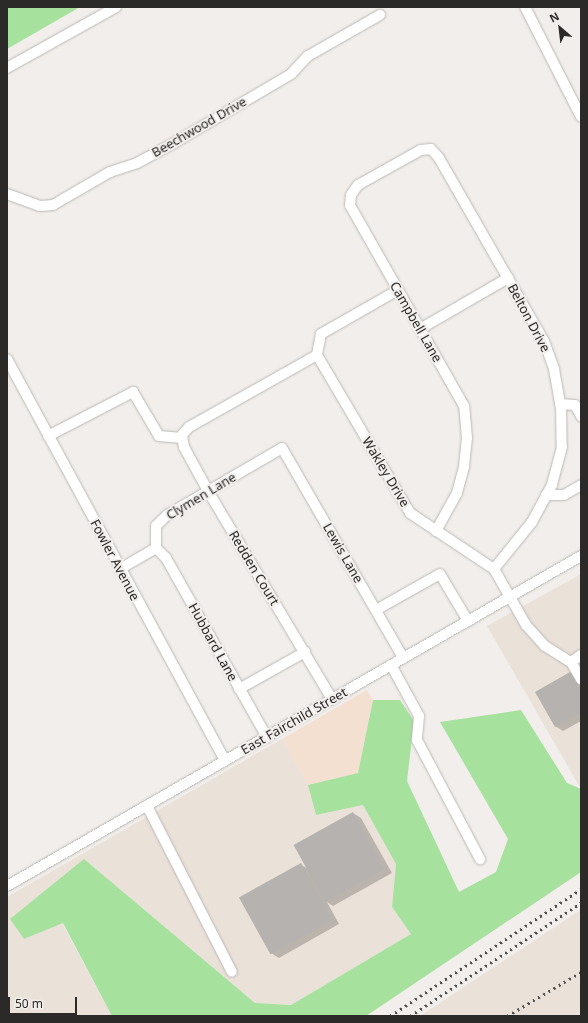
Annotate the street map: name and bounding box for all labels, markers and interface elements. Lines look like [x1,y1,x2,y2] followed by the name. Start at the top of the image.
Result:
[540,8,580,48] north arrow
[547,8,562,26] text: N
[149,94,249,160] street label: Beechwood Drive
[387,279,445,365] street label: Campbell Lane
[504,281,554,355] street label: Belton Drive
[359,434,413,510] street label: Wakley Drive
[163,469,239,523] street label: Clymen Lane
[87,517,143,603] street label: Fowler Avenue
[320,520,366,586] street label: Lewis Lane
[226,528,282,608] street label: Redden Court
[185,600,241,684] street label: Hubbard Lane
[238,684,350,758] street label: East Fairchild Street
[10,989,79,1015] scale bar
[15,995,43,1012] text: 50 m

